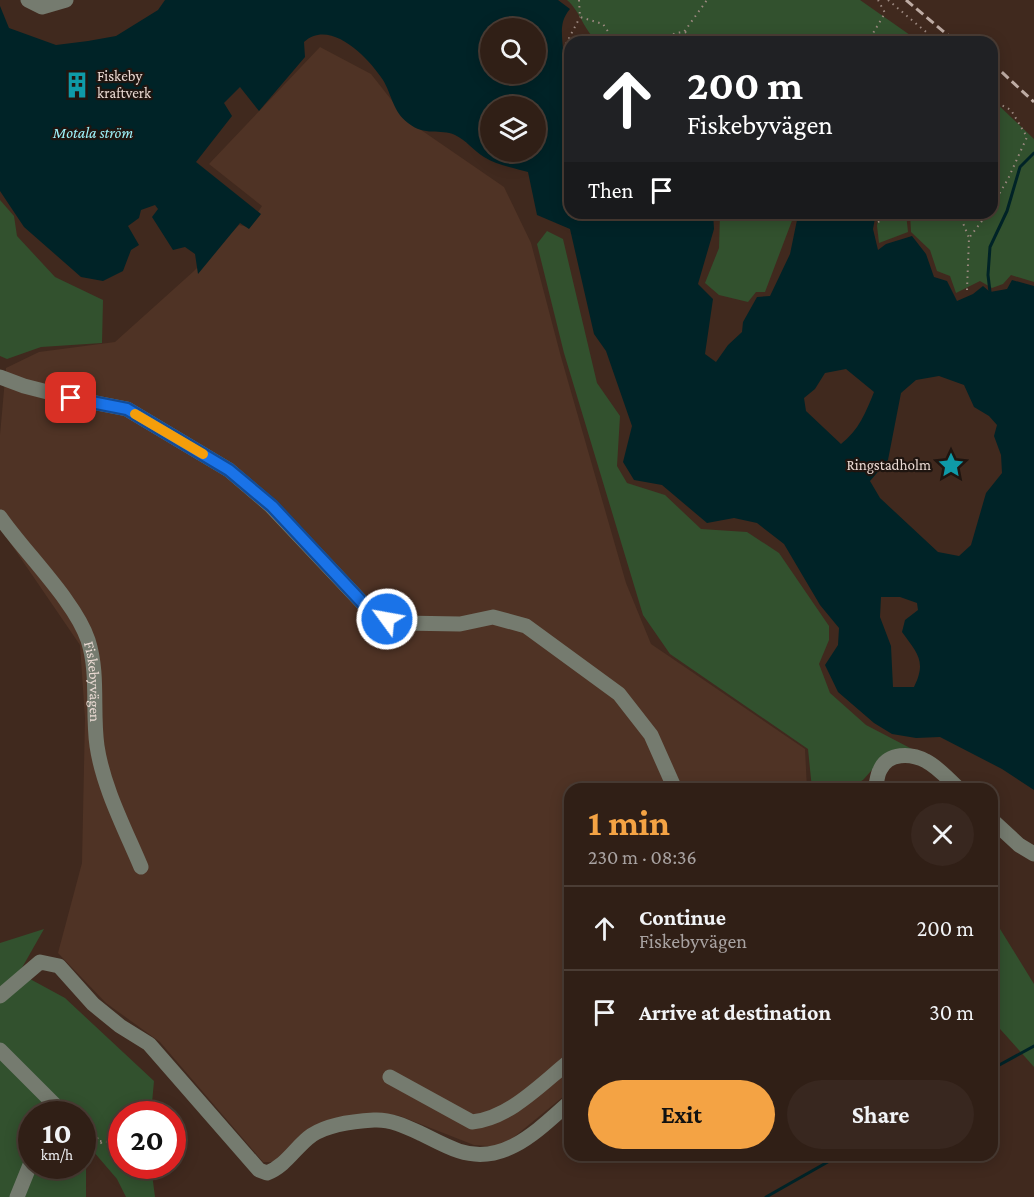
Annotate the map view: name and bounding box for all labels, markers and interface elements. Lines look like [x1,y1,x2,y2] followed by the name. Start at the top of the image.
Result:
[480,18,546,162] map controls
[480,18,546,84] button: search
[588,60,666,138] icon: ahead
[687,61,803,108] text: 200 m
[97,68,152,101] place label: Fiskeby kraftverk
[62,70,92,100] building icon: Fiskeby kraftverk
[480,96,546,162] button: layers
[687,110,833,140] text: Fiskebyvägen
[52,124,133,141] water label: Motala ström
[645,174,678,207] icon: arrive
[588,178,633,203] text: Then
[45,372,96,423] pin
[54,381,87,414] icon: arrive
[936,450,966,480] place icon: Ringstadholm
[846,457,931,474] place label: Ringstadholm
[355,587,419,651] position arrow
[81,639,103,722] street label: Fiskebyvägen
[588,803,670,843] text: 1 min
[911,803,974,866] button: close
[588,846,697,868] text: 230 m · 08:36
[639,905,726,930] text: Continue
[588,912,621,945] icon: ahead
[917,916,974,941] text: 200 m
[639,930,747,952] text: Fiskebyvägen
[588,996,621,1029] icon: arrive
[639,1000,831,1025] text: Arrive at destination
[929,1000,974,1025] text: 30 m
[588,1080,775,1149] button: Exit
[787,1080,974,1149] button: Share
[108,1101,186,1179] speed limit sign: 20
[42,1116,72,1149] text: 10
[41,1147,73,1163] text: km/h

